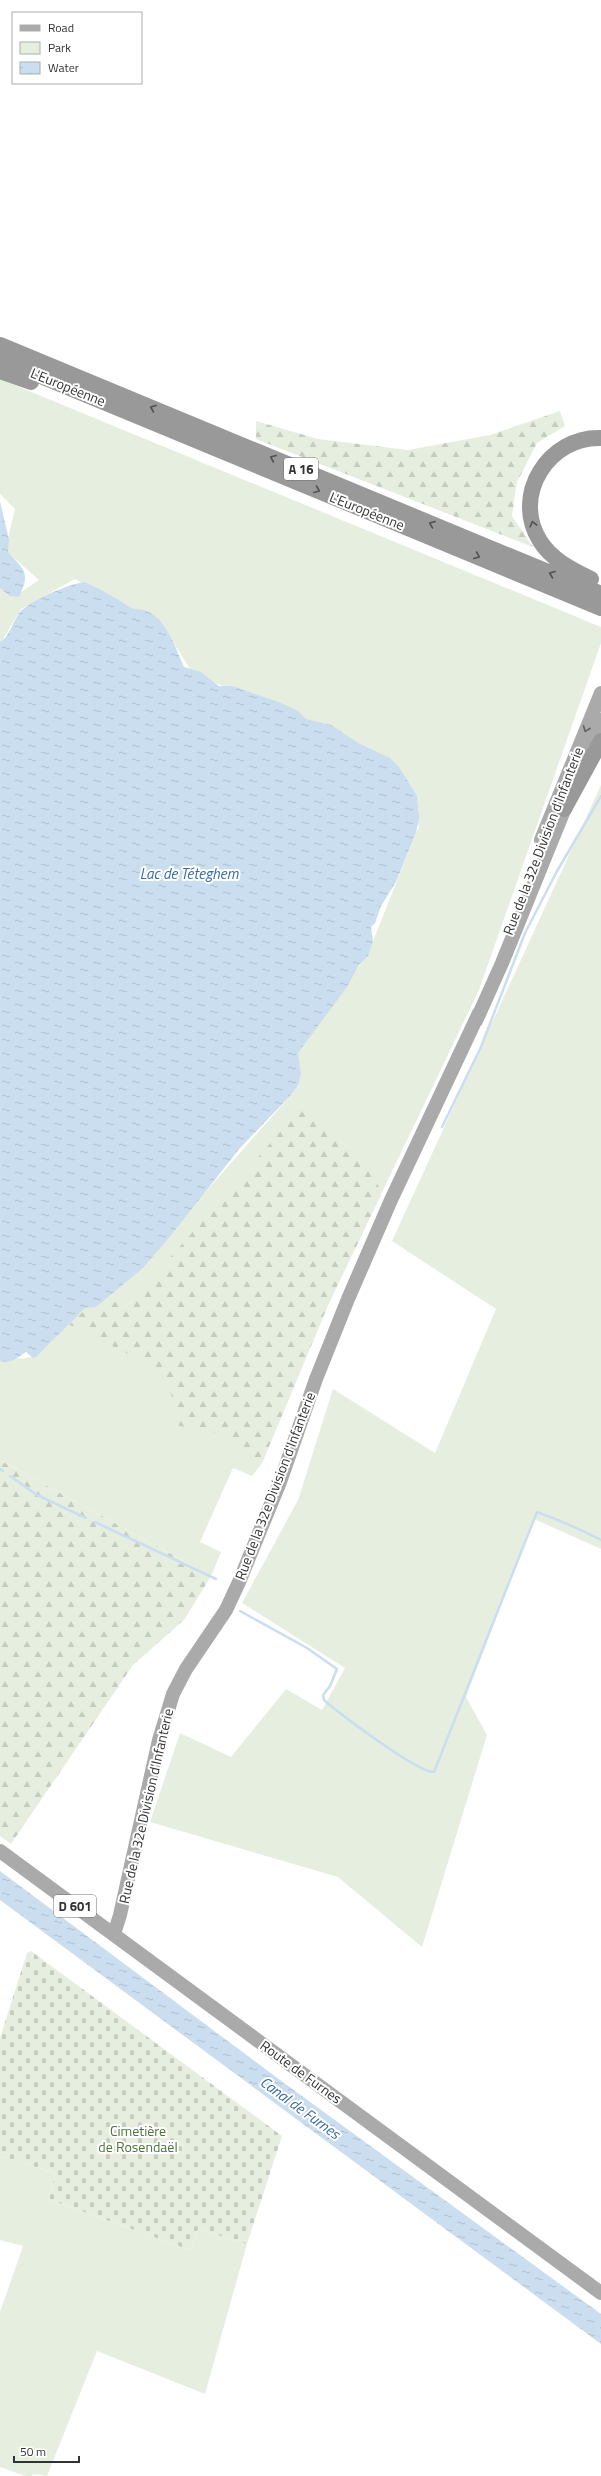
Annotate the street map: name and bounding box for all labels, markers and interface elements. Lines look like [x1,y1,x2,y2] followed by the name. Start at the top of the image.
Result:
[12,12,142,84] legend
[48,18,74,37] text: Road
[48,38,71,57] text: Park
[48,58,79,77] text: Water
[28,362,109,411] street label: L'Européenne
[149,405,156,413] one-way arrow
[270,455,277,463] one-way arrow
[284,458,318,480] road number: A 16
[314,486,321,494] one-way arrow
[327,486,408,535] street label: L'Européenne
[529,520,537,527] one-way arrow
[428,521,436,529] one-way arrow
[474,552,481,560] one-way arrow
[549,570,556,578] one-way arrow
[583,725,591,733] one-way arrow
[497,744,588,938] street label: Rue de la 32e Division d'Infanterie
[140,862,239,885] water label: Lac de Téteghem
[229,1389,320,1583] street label: Rue de la 32e Division d'Infanterie
[113,1706,178,1906] street label: Rue de la 32e Division d'Infanterie
[54,1895,96,1917] road number: D 601
[256,2035,346,2108] street label: Route de Furnes
[255,2071,346,2146] water label: Canal de Furnes
[98,2120,178,2157] park label: Cimetière de Rosendaël
[14,2438,79,2464] scale bar
[20,2442,46,2461] text: 50 m

